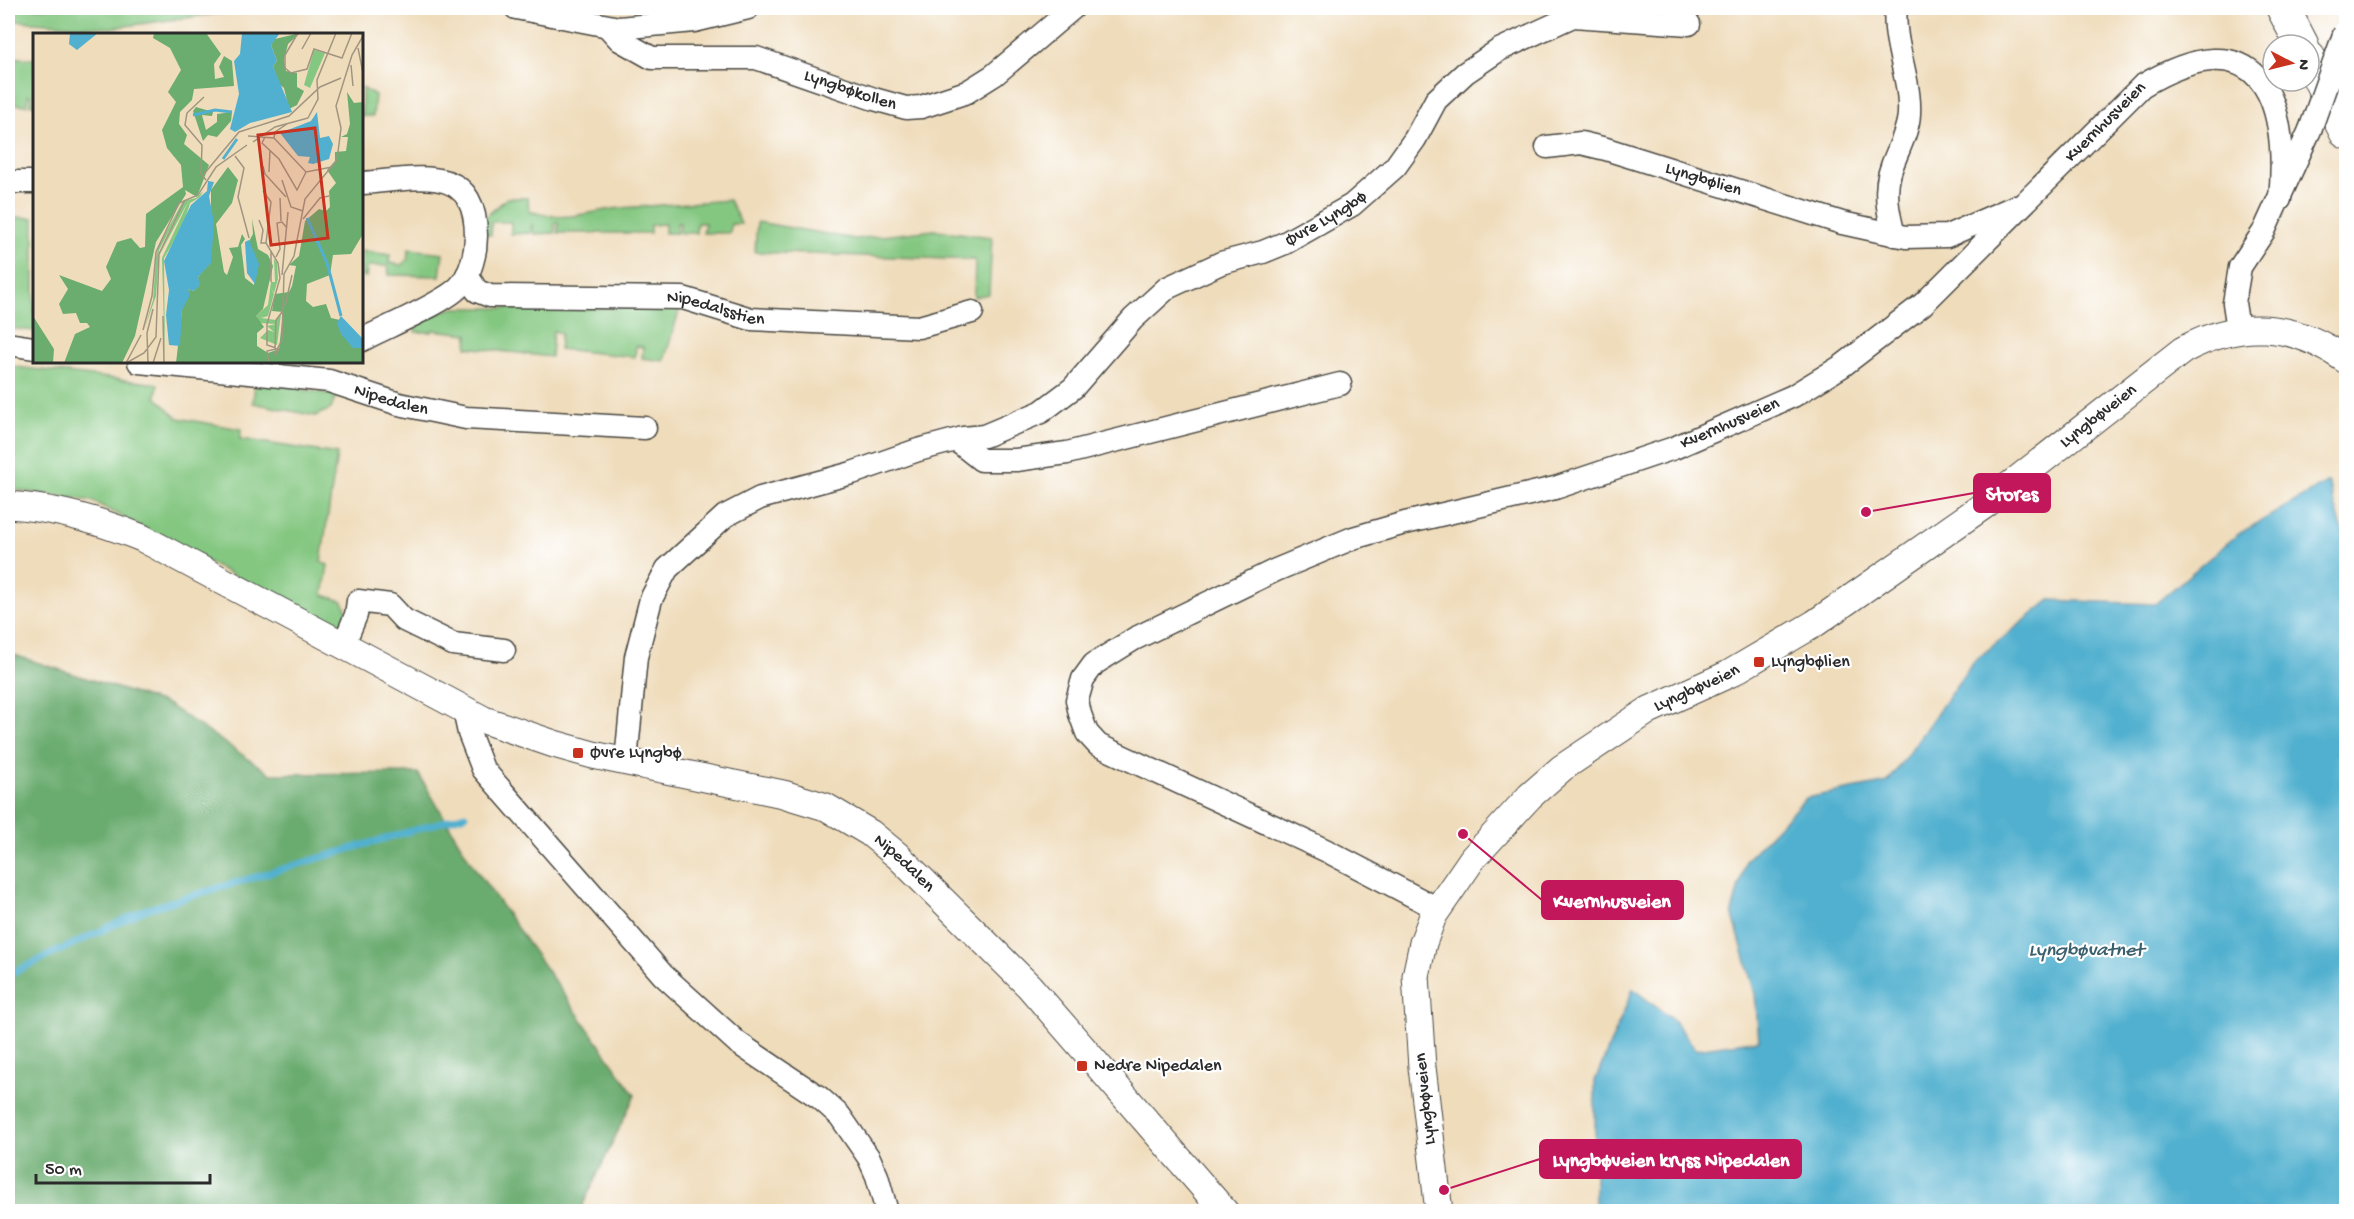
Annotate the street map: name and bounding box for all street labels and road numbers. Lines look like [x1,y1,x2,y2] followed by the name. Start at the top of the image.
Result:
[801,65,899,115] street label: Lyngbøkollen
[2061,77,2151,167] street label: Kvernhusveien
[1663,158,1745,201] street label: Lyngbølien
[1281,186,1371,251] street label: Øvre Lyngbø
[667,287,765,330] street label: Nipedalsstien
[351,379,430,420] street label: Nipedalen
[2055,379,2141,453] street label: Lyngbøveien
[1677,393,1783,454] street label: Kvernhusveien
[1651,659,1744,717] street label: Lyngbøveien
[869,830,939,897] street label: Nipedalen
[1411,1052,1441,1146] street label: Lyngbøveien

